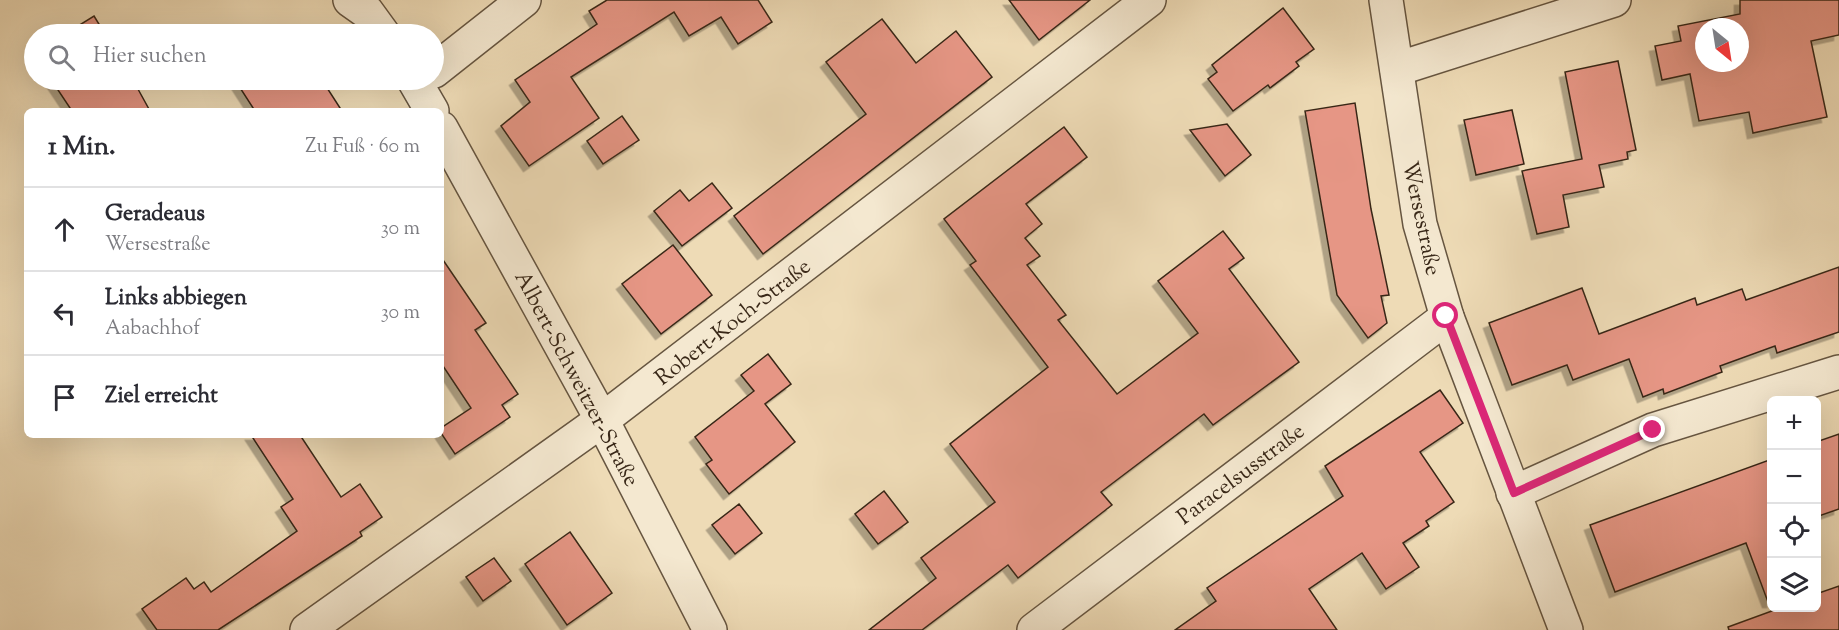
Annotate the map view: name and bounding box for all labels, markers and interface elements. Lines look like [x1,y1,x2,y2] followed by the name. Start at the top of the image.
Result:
[1695,18,1749,72] north arrow
[24,24,444,90] search box
[45,41,78,74] icon: search
[93,41,207,73] text: Hier suchen
[48,129,116,166] text: 1 Min.
[305,133,420,162] text: Zu Fuß · 60 m
[1392,159,1448,279] street label: Wersestraße
[105,199,205,231] text: Geradeaus
[48,213,81,246] icon: ahead
[381,215,420,244] text: 30 m
[105,231,211,260] text: Wersestraße
[649,252,819,395] street label: Robert-Koch-Straße
[505,266,646,493] street label: Albert-Schweitzer-Straße
[105,283,247,315] text: Links abbiegen
[48,297,81,330] icon: left
[381,299,420,328] text: 30 m
[1432,302,1458,328] route start
[105,315,200,344] text: Aabachhof
[48,381,81,414] icon: arrive
[105,381,218,413] text: Ziel erreicht
[1767,396,1821,612] map controls
[1767,396,1821,450] button: +
[1639,416,1665,442] route end
[1171,417,1312,534] street label: Paracelsusstraße
[1767,450,1821,504] button: −
[1767,504,1821,558] button: locate
[1767,558,1821,612] button: layers

